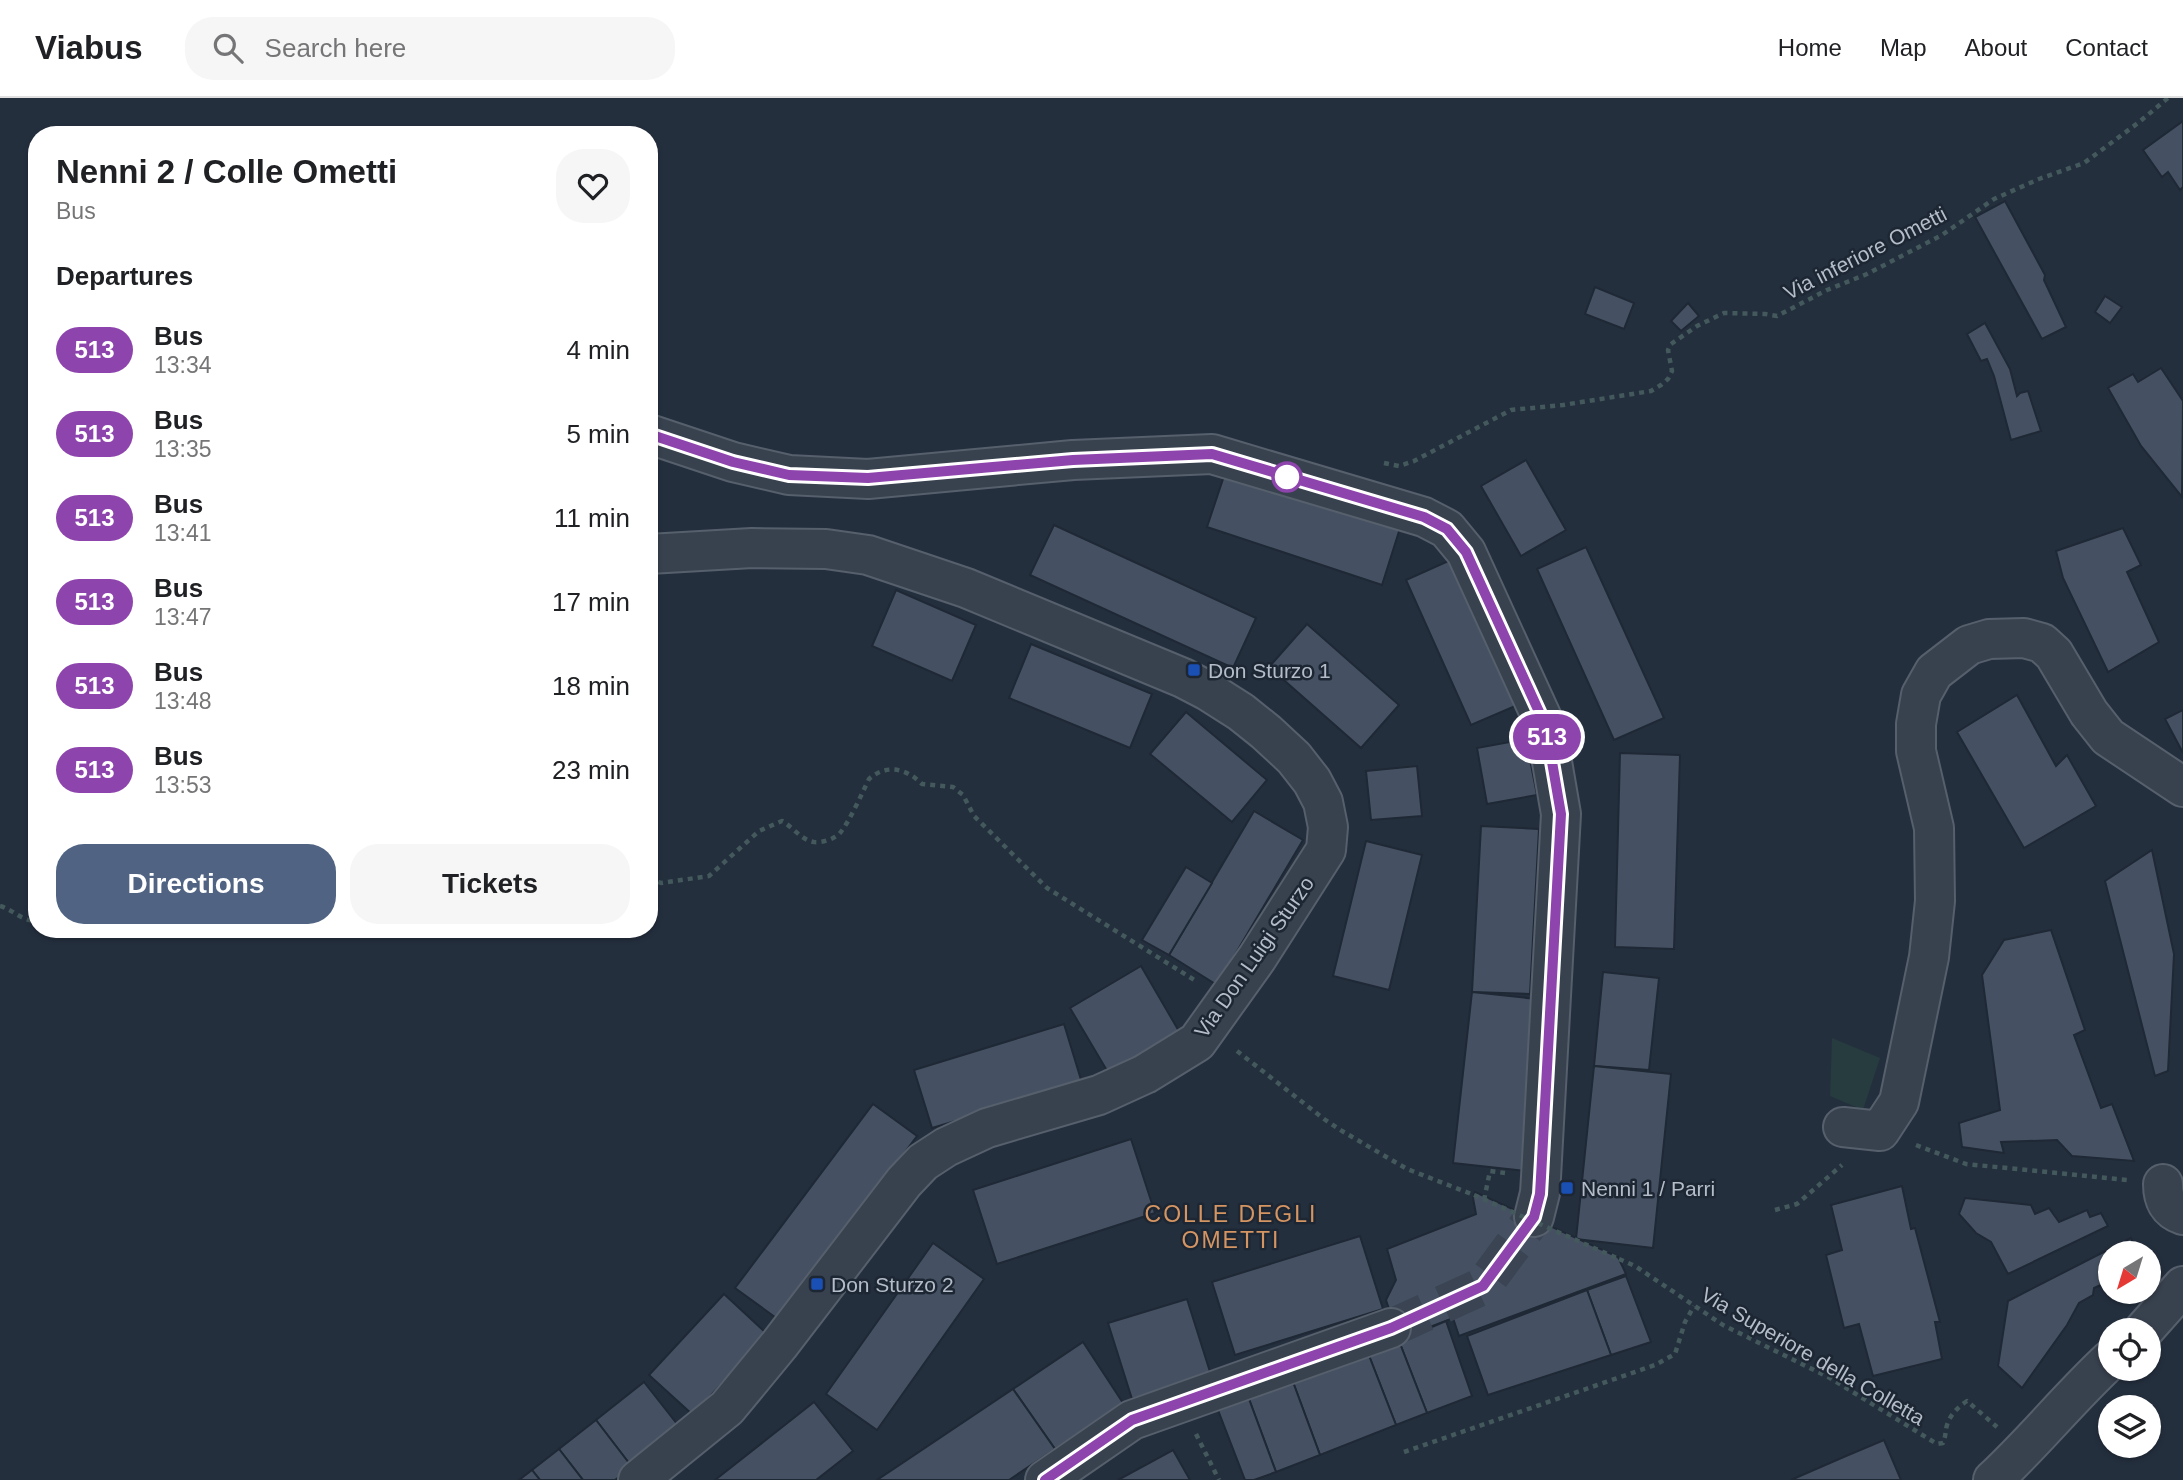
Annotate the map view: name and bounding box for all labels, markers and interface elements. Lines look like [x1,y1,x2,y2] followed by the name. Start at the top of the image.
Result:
[185,17,675,80] search box
[35,29,143,66] text: Viabus
[209,29,247,67] icon: search
[265,33,406,63] text: Search here
[1778,34,1842,61] text: Home
[1880,34,1927,61] text: Map
[1965,34,2027,61] text: About
[2065,34,2148,61] text: Contact
[556,149,630,223] button: heart
[56,153,397,190] text: Nenni 2 / Colle Ometti
[56,198,96,224] text: Bus
[1780,202,1950,304] street label: Via inferiore Ometti
[56,261,193,291] text: Departures
[154,321,203,351] text: Bus
[566,335,630,365] text: 4 min
[74,336,115,363] text: 513
[154,352,212,378] text: 13:34
[154,405,203,435] text: Bus
[566,419,630,449] text: 5 min
[74,420,115,447] text: 513
[154,436,212,462] text: 13:35
[1272,462,1302,492] unlabelled marker
[154,489,203,519] text: Bus
[554,503,630,533] text: 11 min
[74,504,115,531] text: 513
[154,520,212,546] text: 13:41
[154,573,203,603] text: Bus
[552,587,630,617] text: 17 min
[74,588,115,615] text: 513
[154,604,212,630] text: 13:47
[154,657,203,687] text: Bus
[1208,659,1331,682] place label: Don Sturzo 1
[1186,662,1202,678] marker: Don Sturzo 1
[552,671,630,701] text: 18 min
[74,672,115,699] text: 513
[154,688,212,714] text: 13:48
[1507,714,1587,760] line badge: 513
[1527,723,1567,750] text: 513
[154,741,203,771] text: Bus
[552,755,630,785] text: 23 min
[74,756,115,783] text: 513
[154,772,212,798] text: 13:53
[56,844,336,924] button: Directions
[350,844,630,924] button: Tickets
[1190,872,1318,1042] street label: Via Don Luigi Sturzo
[1581,1177,1715,1200] place label: Nenni 1 / Parri
[1559,1180,1575,1196] marker: Nenni 1 / Parri
[1145,1201,1317,1253] district label: COLLE DEGLI OMETTI
[2098,1241,2161,1304] north arrow
[2098,1241,2161,1458] map controls
[831,1273,954,1296] place label: Don Sturzo 2
[809,1276,825,1292] marker: Don Sturzo 2
[1697,1283,1929,1430] street label: Via Superiore della Colletta
[2098,1318,2161,1381] button: locate
[2098,1395,2161,1458] button: layers

